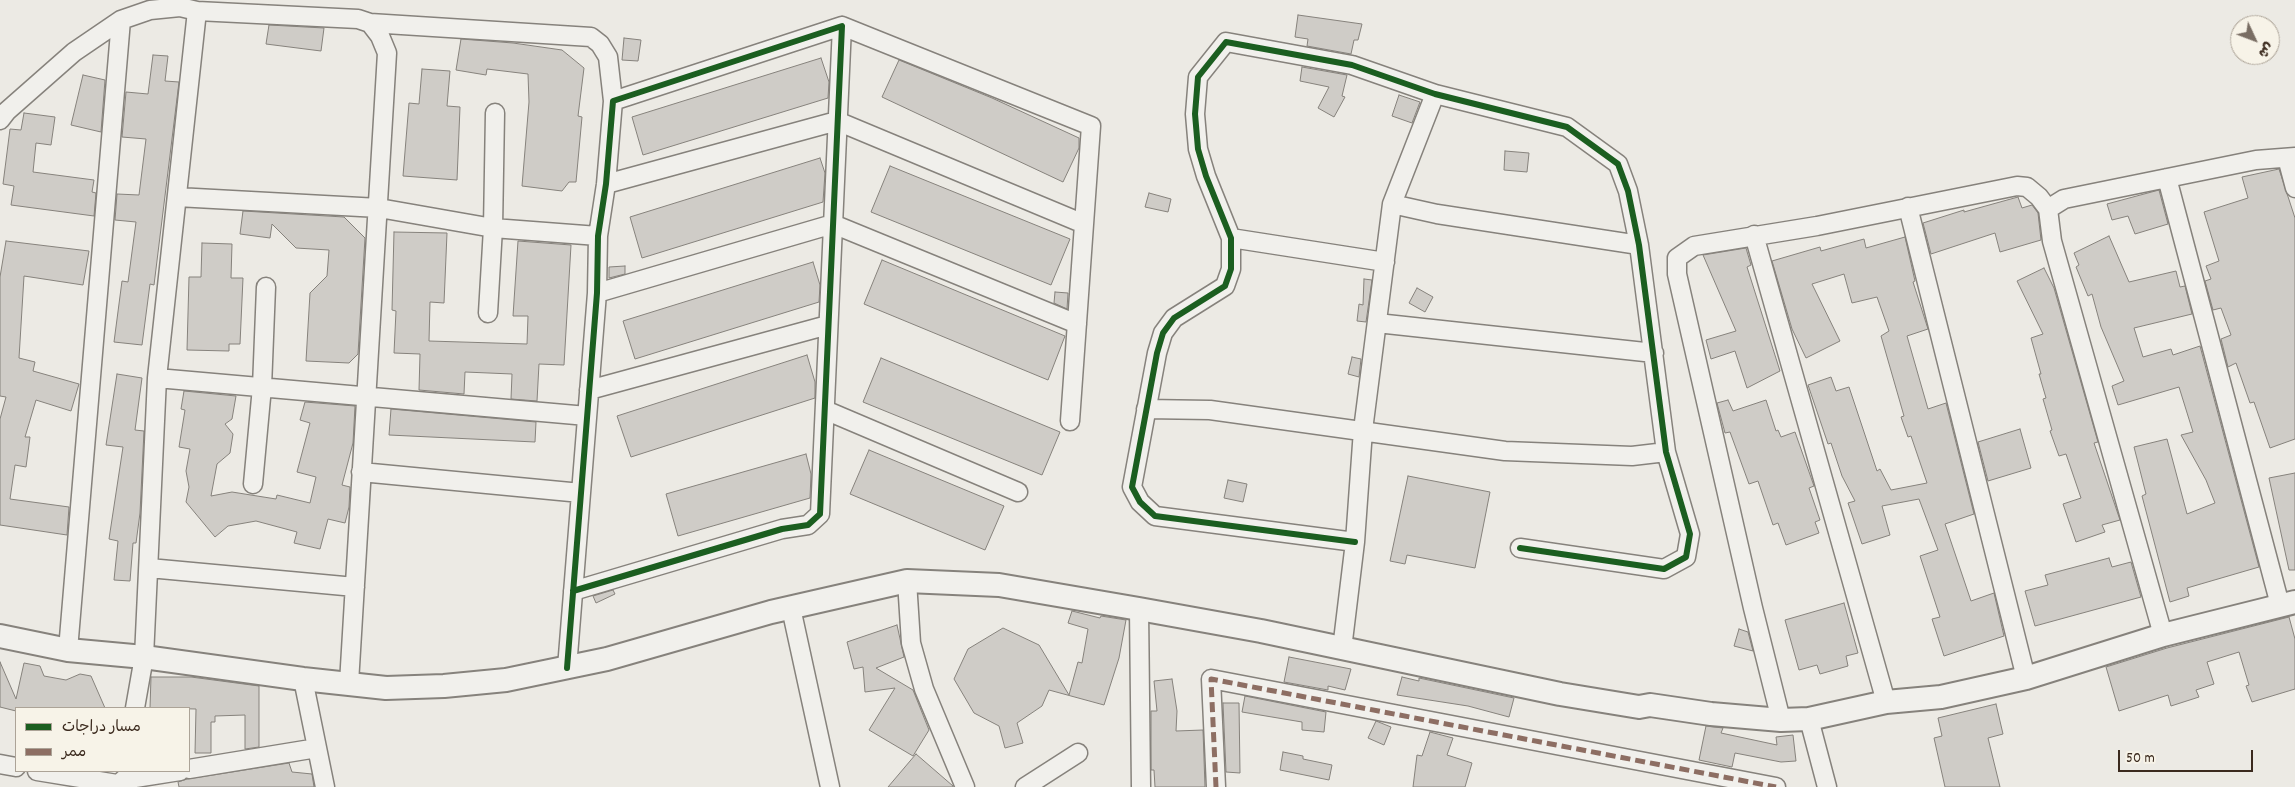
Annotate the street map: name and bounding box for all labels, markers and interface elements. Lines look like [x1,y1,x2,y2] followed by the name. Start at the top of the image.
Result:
[2230,15,2280,65] north arrow
[2253,37,2278,62] text: ش
[15,707,190,772] legend
[62,717,141,739] text: مسار دراجات
[2120,740,2255,772] scale bar
[62,742,86,764] text: ممر
[2126,748,2155,770] text: 50 m

